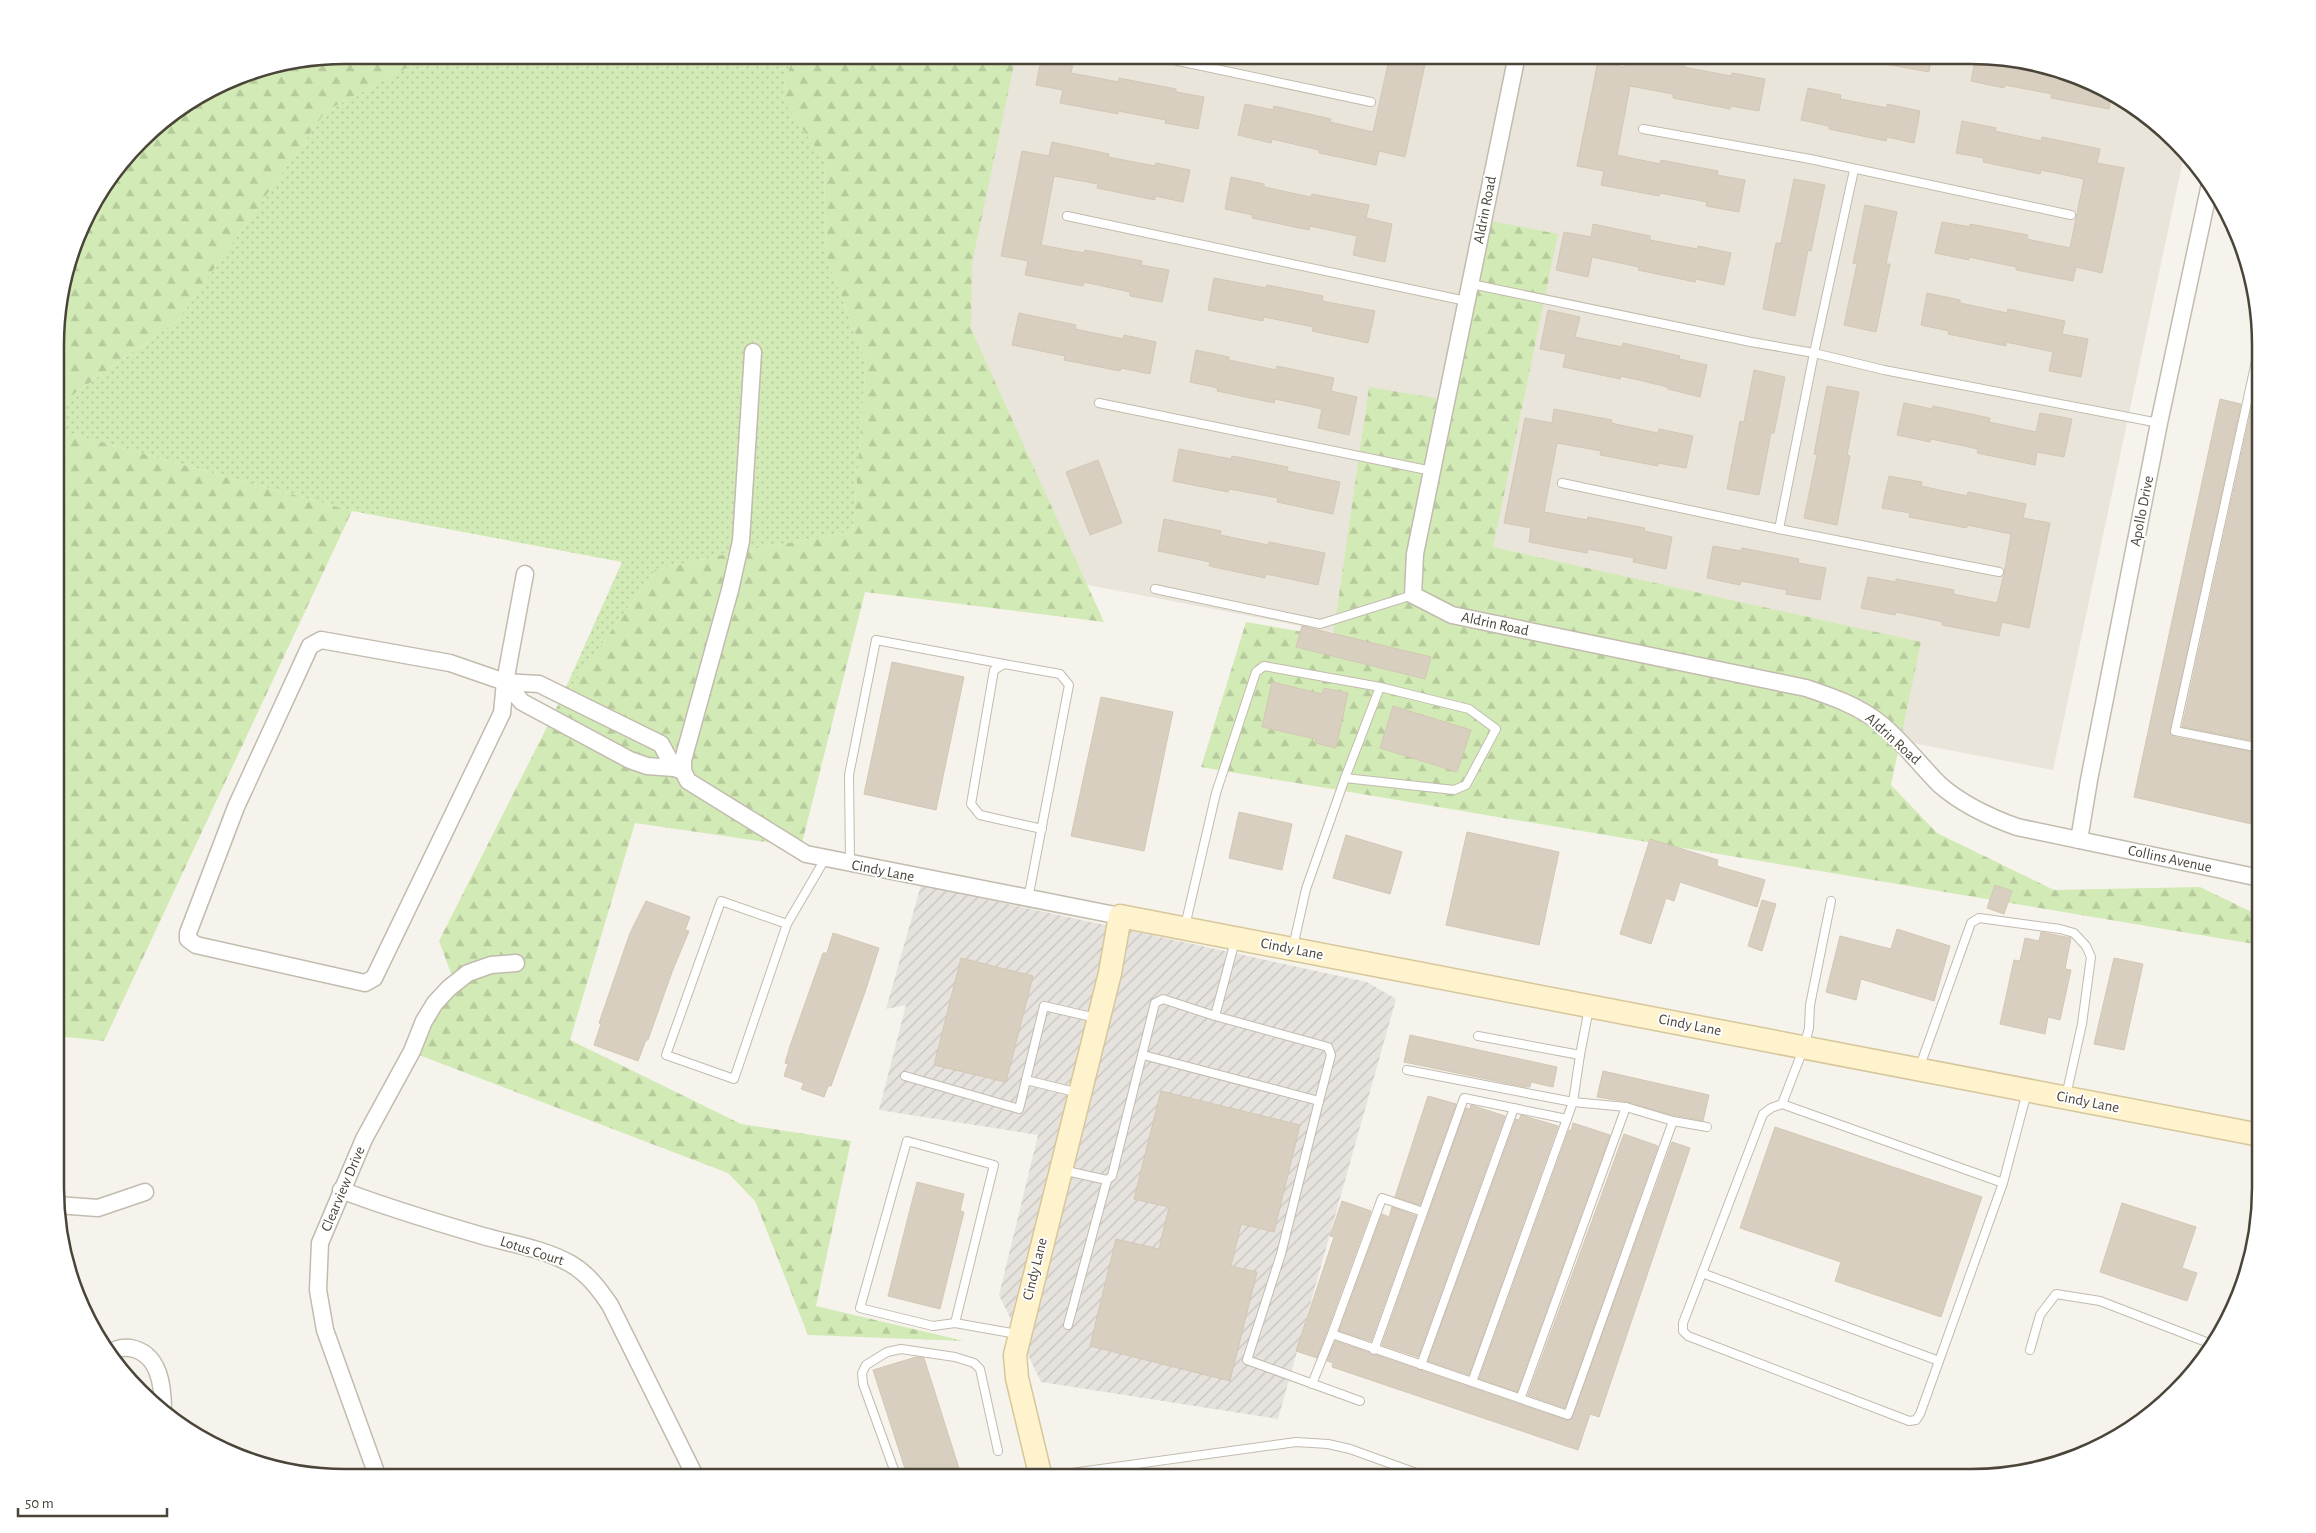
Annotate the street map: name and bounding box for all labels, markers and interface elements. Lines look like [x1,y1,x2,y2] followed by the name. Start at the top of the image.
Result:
[1471,175,1499,245] street label: Aldrin Road
[2128,474,2156,548] street label: Apollo Drive
[1460,610,1530,639] street label: Aldrin Road
[1862,710,1924,768] street label: Aldrin Road
[2127,843,2213,875] street label: Collins Avenue
[850,858,916,884] street label: Cindy Lane
[1259,936,1325,962] street label: Cindy Lane
[1657,1012,1723,1038] street label: Cindy Lane
[2055,1089,2121,1115] street label: Cindy Lane
[318,1144,368,1234] street label: Clearview Drive
[498,1234,566,1268] street label: Lotus Court
[1020,1236,1050,1302] street label: Cindy Lane
[18,1486,166,1518] scale bar
[25,1496,54,1511] text: 50 m

